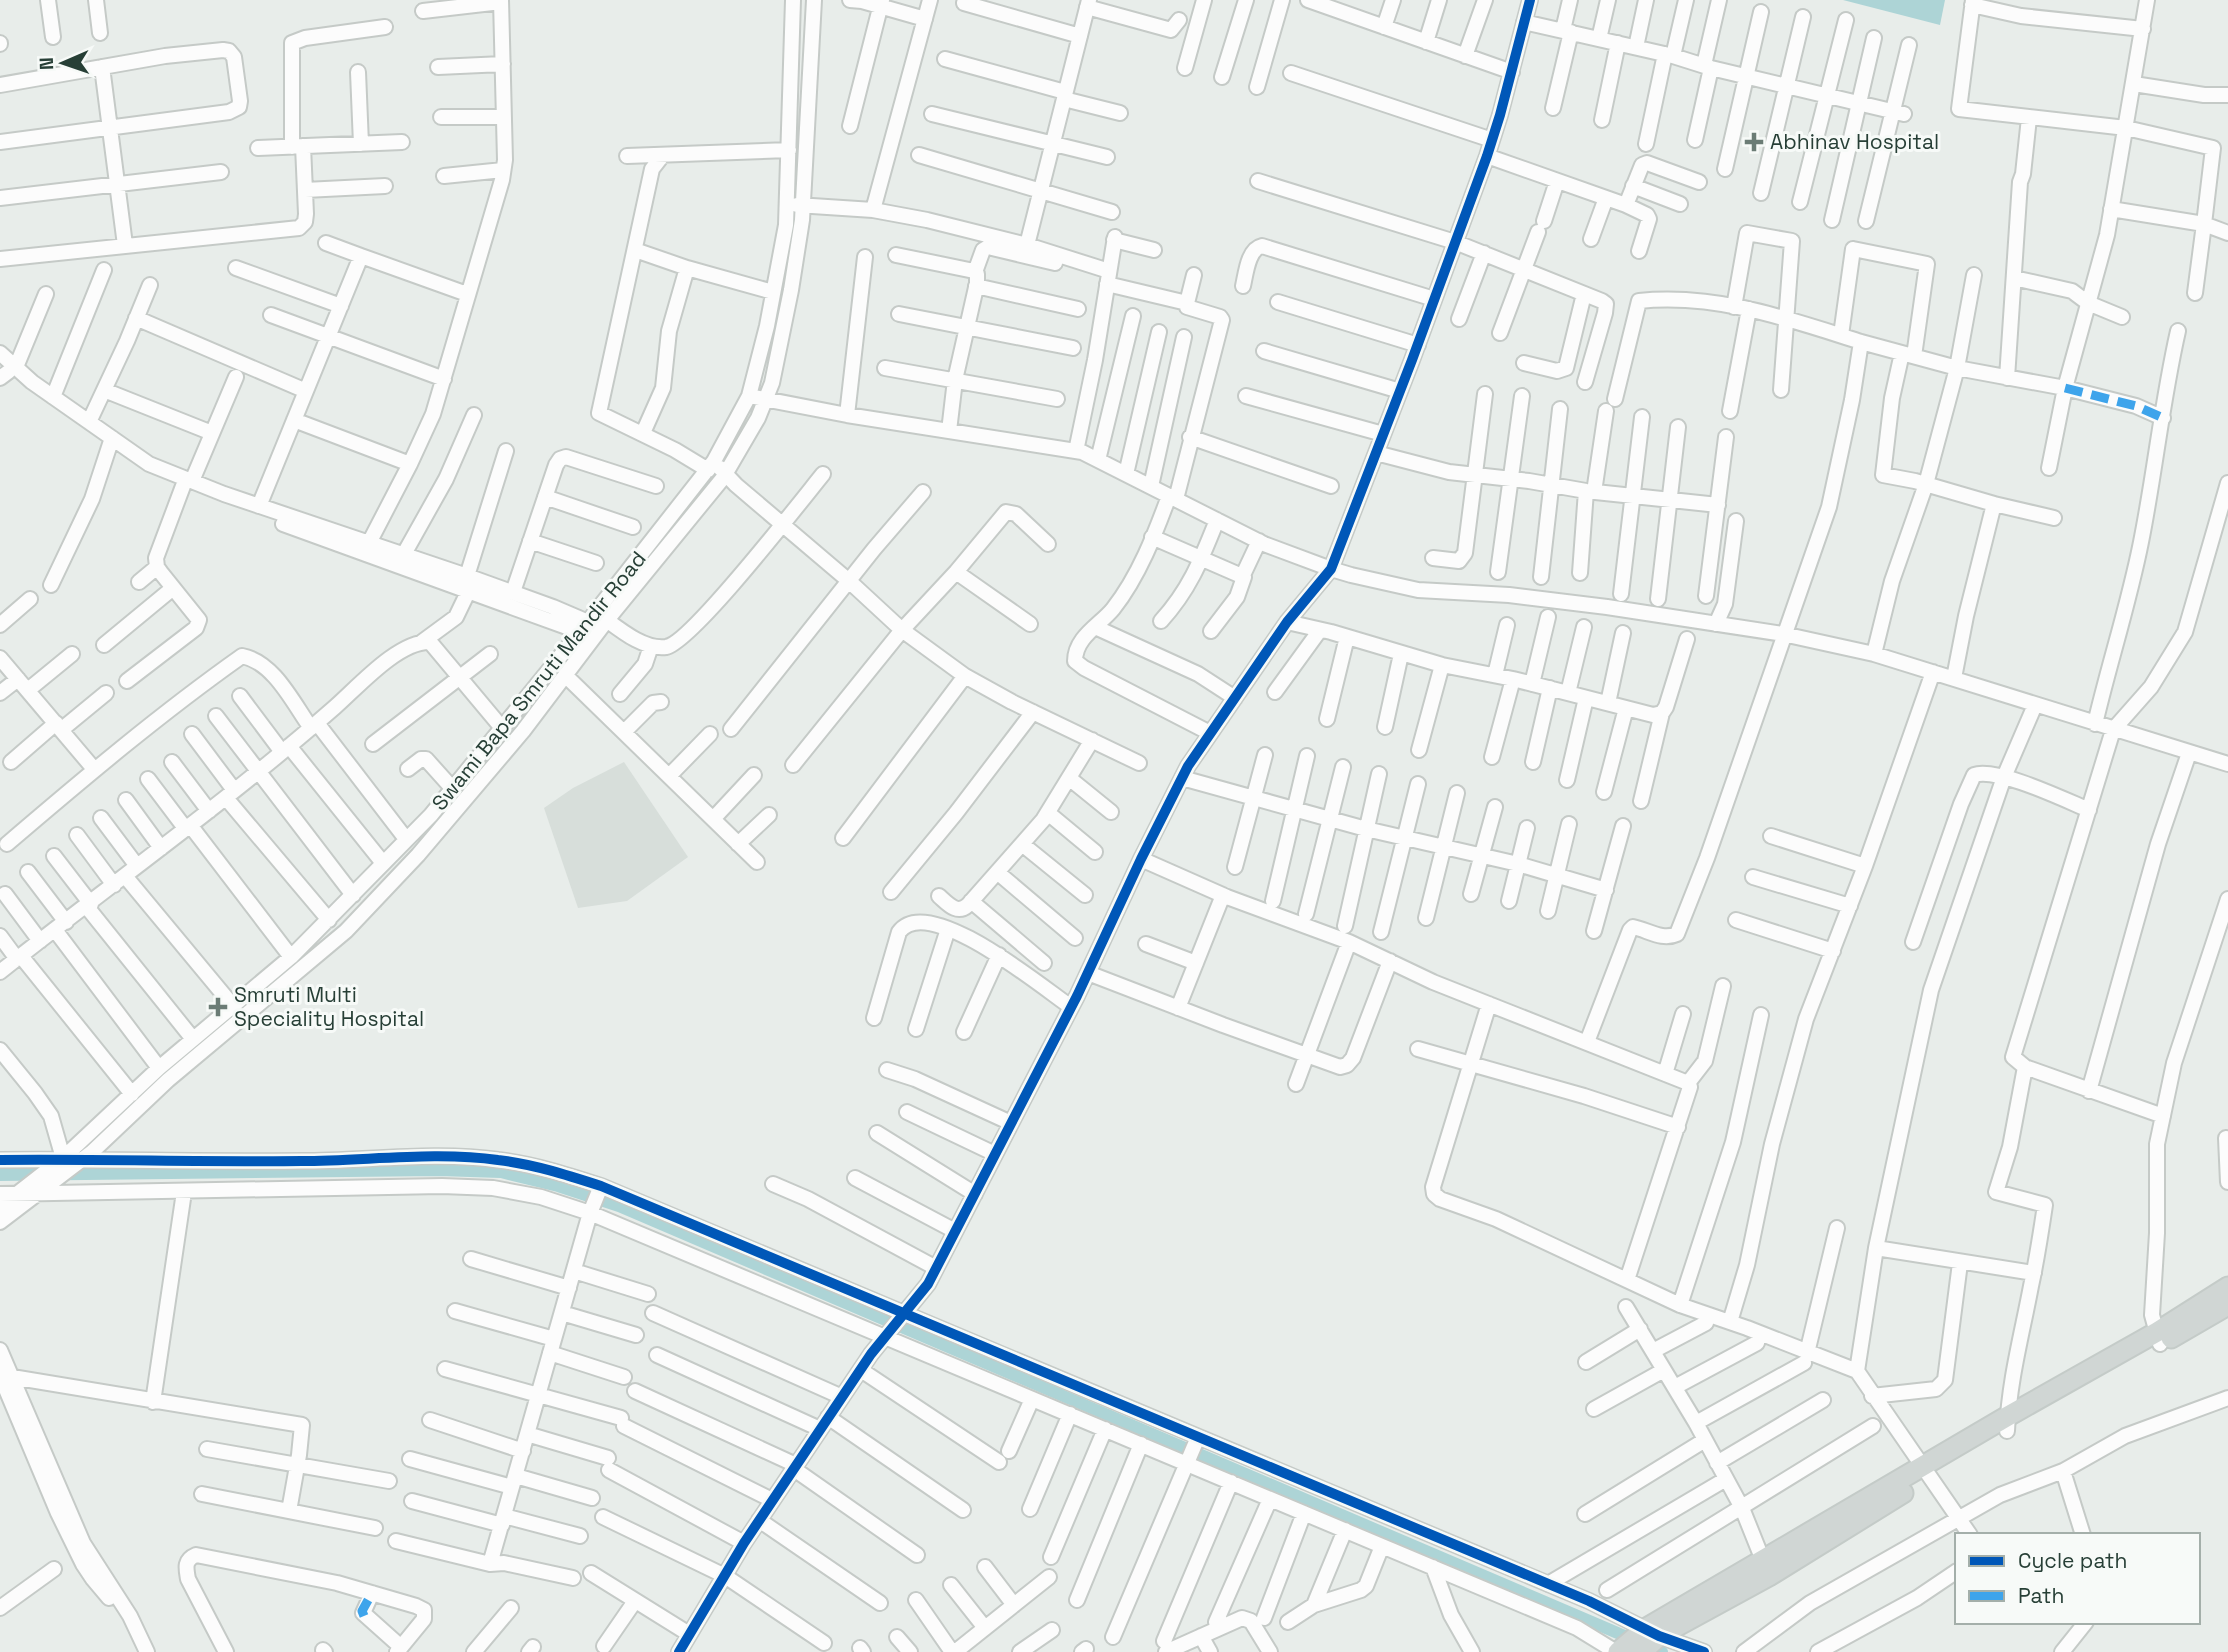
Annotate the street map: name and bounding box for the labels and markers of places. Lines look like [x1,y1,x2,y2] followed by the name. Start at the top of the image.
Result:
[1770,128,1939,155] place label: Abhinav Hospital
[1744,132,1764,152] marker: Abhinav Hospital
[234,981,424,1032] place label: Smruti Multi Speciality Hospital
[208,997,228,1017] marker: Smruti Multi Speciality Hospital

